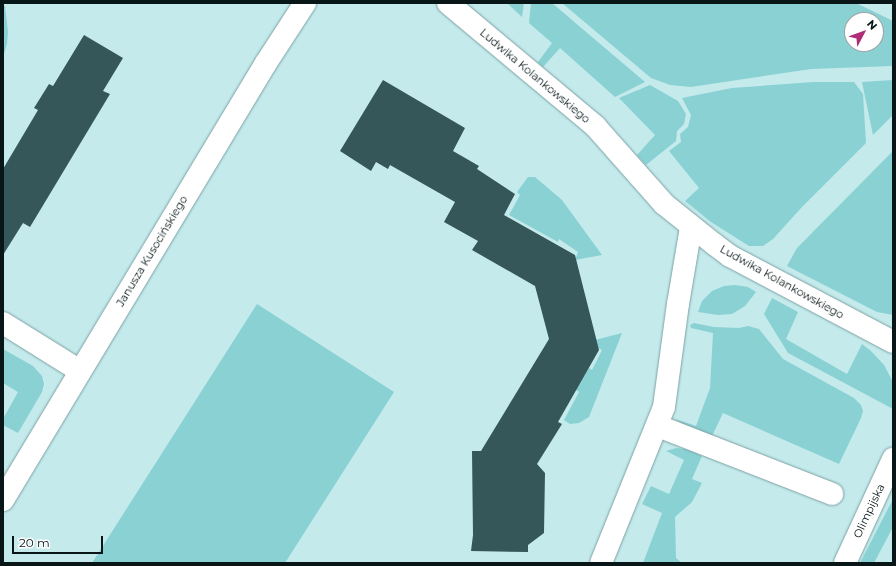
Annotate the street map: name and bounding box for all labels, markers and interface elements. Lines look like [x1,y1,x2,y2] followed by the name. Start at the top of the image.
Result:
[844,12,884,52] north arrow
[864,17,880,33] text: N
[477,26,593,126] street label: Ludwika Kolankowskiego
[114,193,190,309] street label: Janusza Kusocińskiego
[718,242,846,322] street label: Ludwika Kolankowskiego
[851,482,887,540] street label: Olimpijska
[14,528,105,554] scale bar
[19,535,50,550] text: 20 m

